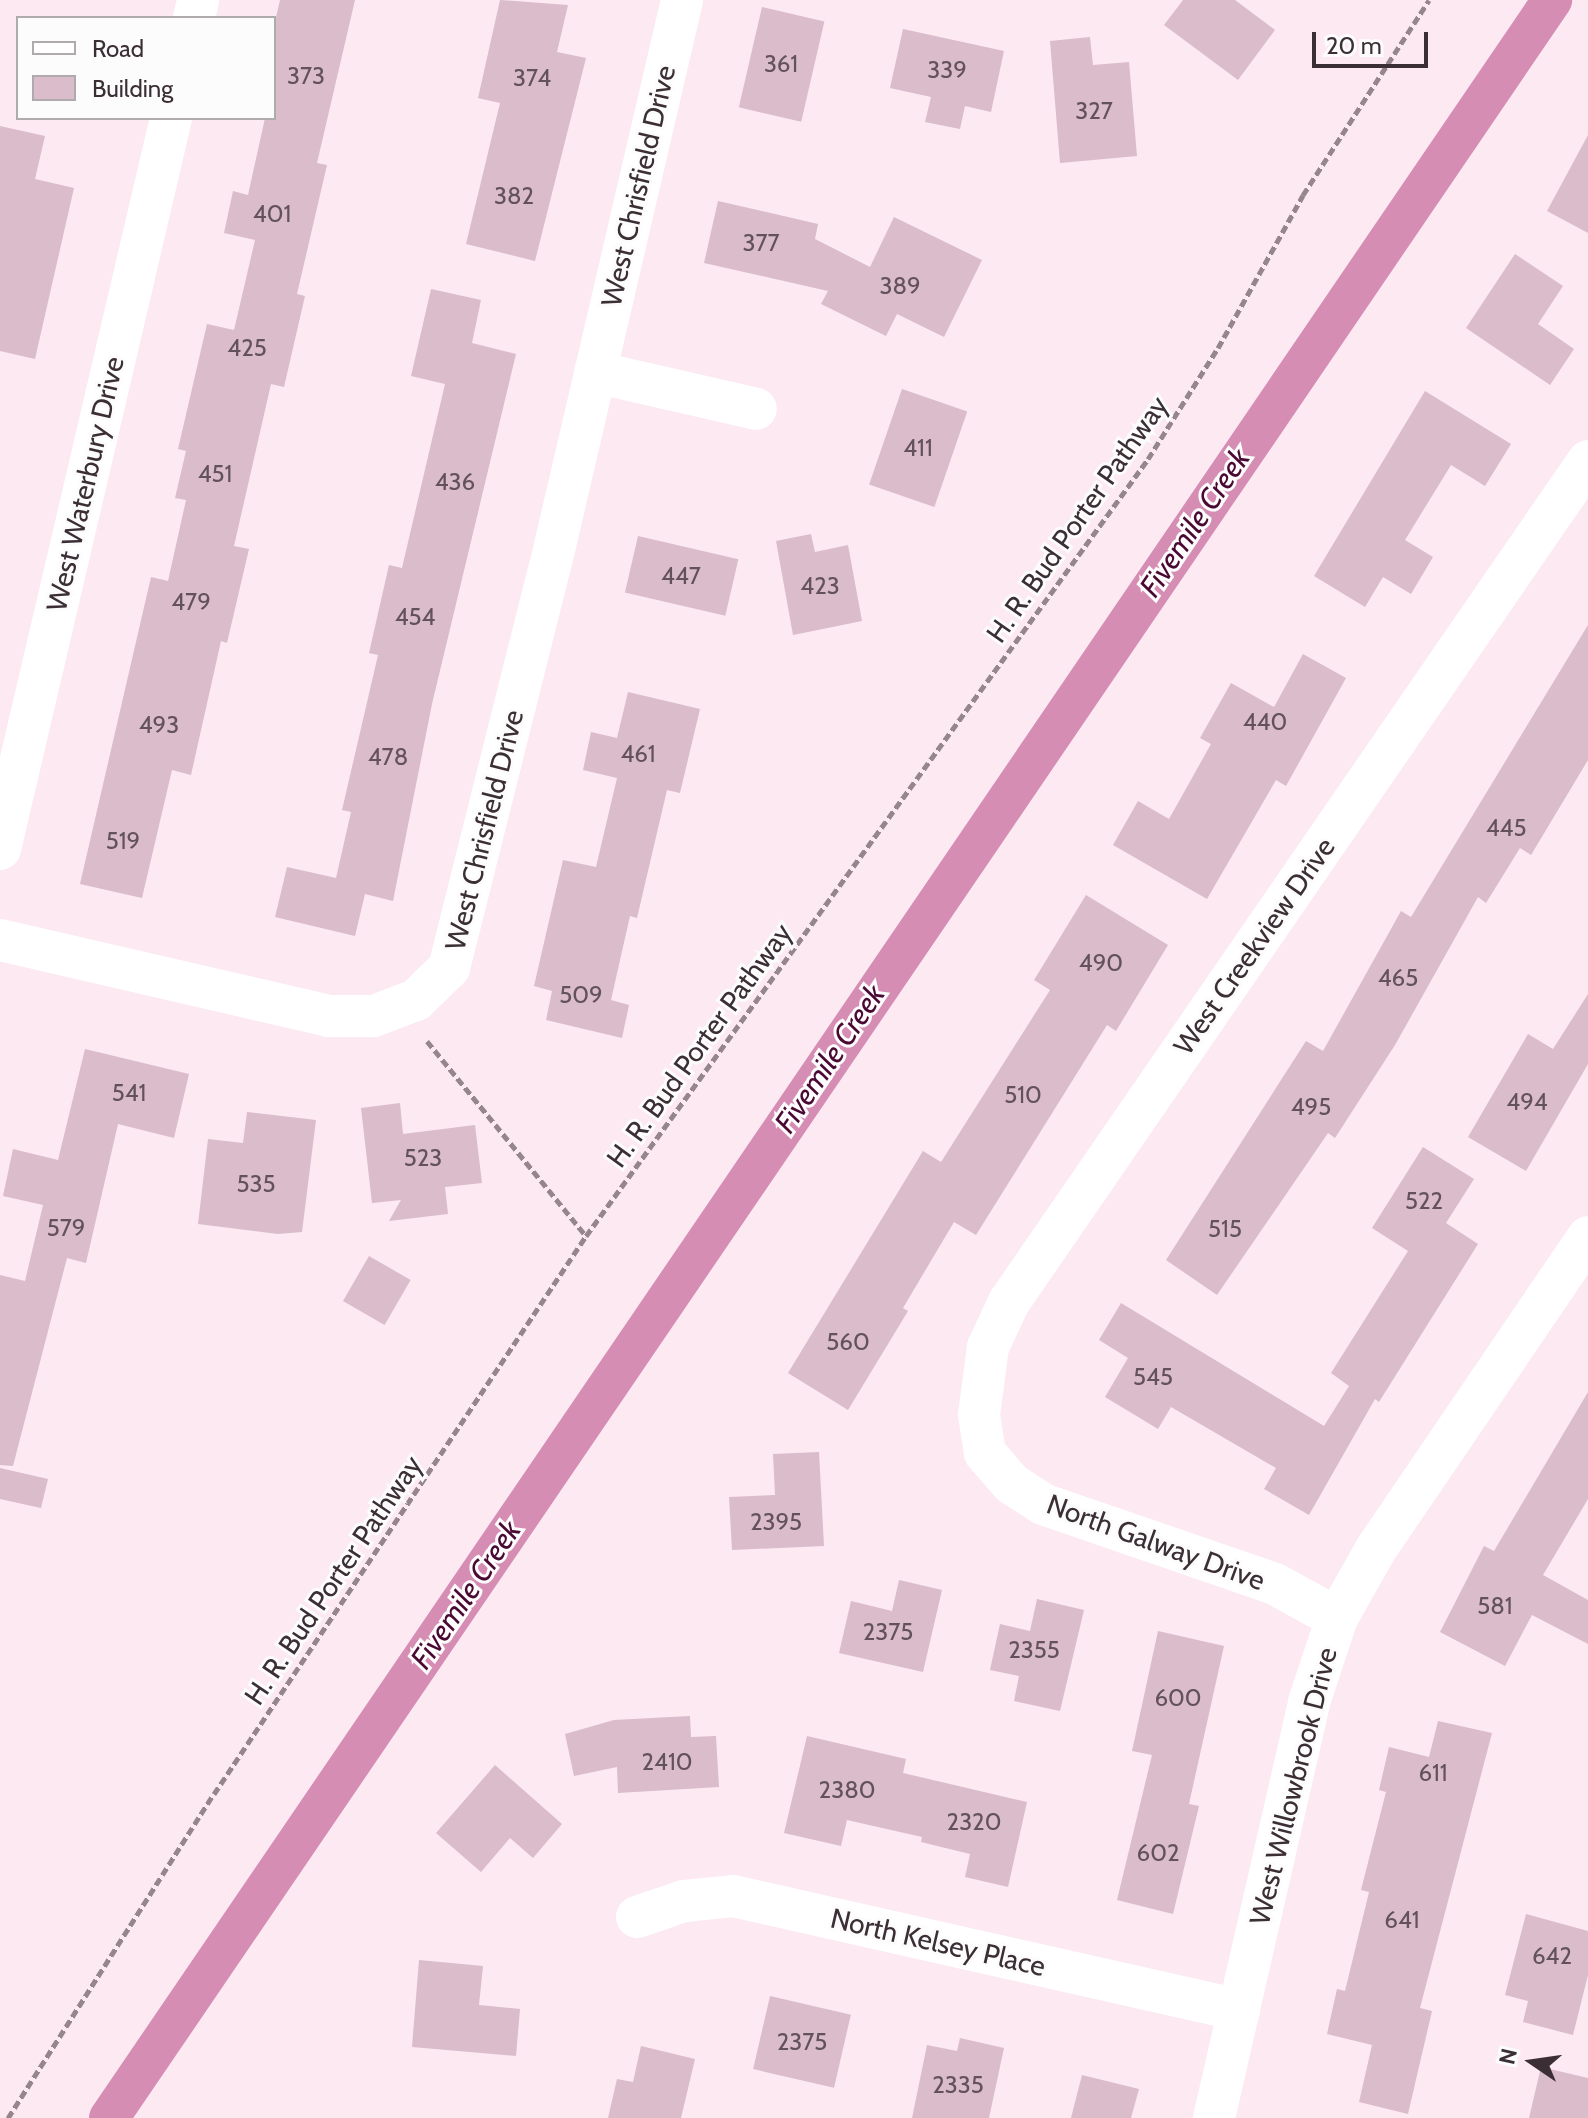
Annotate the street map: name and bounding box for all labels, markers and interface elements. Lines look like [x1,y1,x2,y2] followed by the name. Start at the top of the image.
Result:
[16,16,276,120] legend
[1316,16,1432,66] scale bar
[1326,31,1382,60] text: 20 m
[92,34,144,63] text: Road
[764,50,798,78] house number: 361
[927,56,967,84] house number: 339
[287,62,325,90] house number: 373
[594,62,682,310] street label: West Chrisfield Drive
[513,64,551,92] house number: 374
[92,74,173,103] text: Building
[1075,97,1113,125] house number: 327
[494,182,534,210] house number: 382
[253,200,291,228] house number: 401
[742,229,780,257] house number: 377
[879,272,921,300] house number: 389
[227,334,267,362] house number: 425
[39,353,131,615] street label: West Waterbury Drive
[979,389,1175,649] street label: H. R. Bud Porter Pathway
[903,434,933,462] house number: 411
[1132,442,1258,604] water label: Fivemile Creek
[198,460,232,488] house number: 451
[435,468,475,496] house number: 436
[661,562,701,590] house number: 447
[800,572,840,600] house number: 423
[171,588,211,616] house number: 479
[395,603,435,631] house number: 454
[438,706,530,954] street label: West Chrisfield Drive
[1243,708,1287,736] house number: 440
[139,711,179,739] house number: 493
[620,740,656,768] house number: 461
[368,743,408,771] house number: 478
[1486,814,1526,842] house number: 445
[106,827,140,855] house number: 519
[1166,831,1342,1061] street label: West Creekview Drive
[599,917,799,1173] street label: H. R. Bud Porter Pathway
[1079,949,1123,977] house number: 490
[1378,964,1418,992] house number: 465
[767,978,893,1140] water label: Fivemile Creek
[559,981,603,1009] house number: 509
[112,1079,146,1107] house number: 541
[1004,1081,1042,1109] house number: 510
[1506,1088,1548,1116] house number: 494
[1291,1093,1331,1121] house number: 495
[404,1144,442,1172] house number: 523
[237,1170,275,1198] house number: 535
[1405,1187,1443,1215] house number: 522
[47,1214,85,1242] house number: 579
[1208,1215,1242,1243] house number: 515
[826,1328,870,1356] house number: 560
[1133,1363,1173,1391] house number: 545
[237,1449,429,1711] street label: H. R. Bud Porter Pathway
[1042,1487,1270,1597] street label: North Galway Drive
[750,1508,802,1536] house number: 2395
[403,1514,529,1676] water label: Fivemile Creek
[1477,1592,1513,1620] house number: 581
[863,1618,913,1646] house number: 2375
[1008,1636,1060,1664] house number: 2355
[1242,1644,1344,1928] street label: West Willowbrook Drive
[1154,1684,1202,1712] house number: 600
[641,1748,693,1776] house number: 2410
[1418,1759,1448,1787] house number: 611
[819,1776,875,1804] house number: 2380
[947,1808,1001,1836] house number: 2320
[1137,1839,1179,1867] house number: 602
[827,1901,1049,1983] street label: North Kelsey Place
[1384,1906,1420,1934] house number: 641
[1532,1942,1572,1970] house number: 642
[1492,2022,1572,2102] north arrow
[777,2028,827,2056] house number: 2375
[1493,2046,1523,2067] text: N
[932,2071,984,2099] house number: 2335

